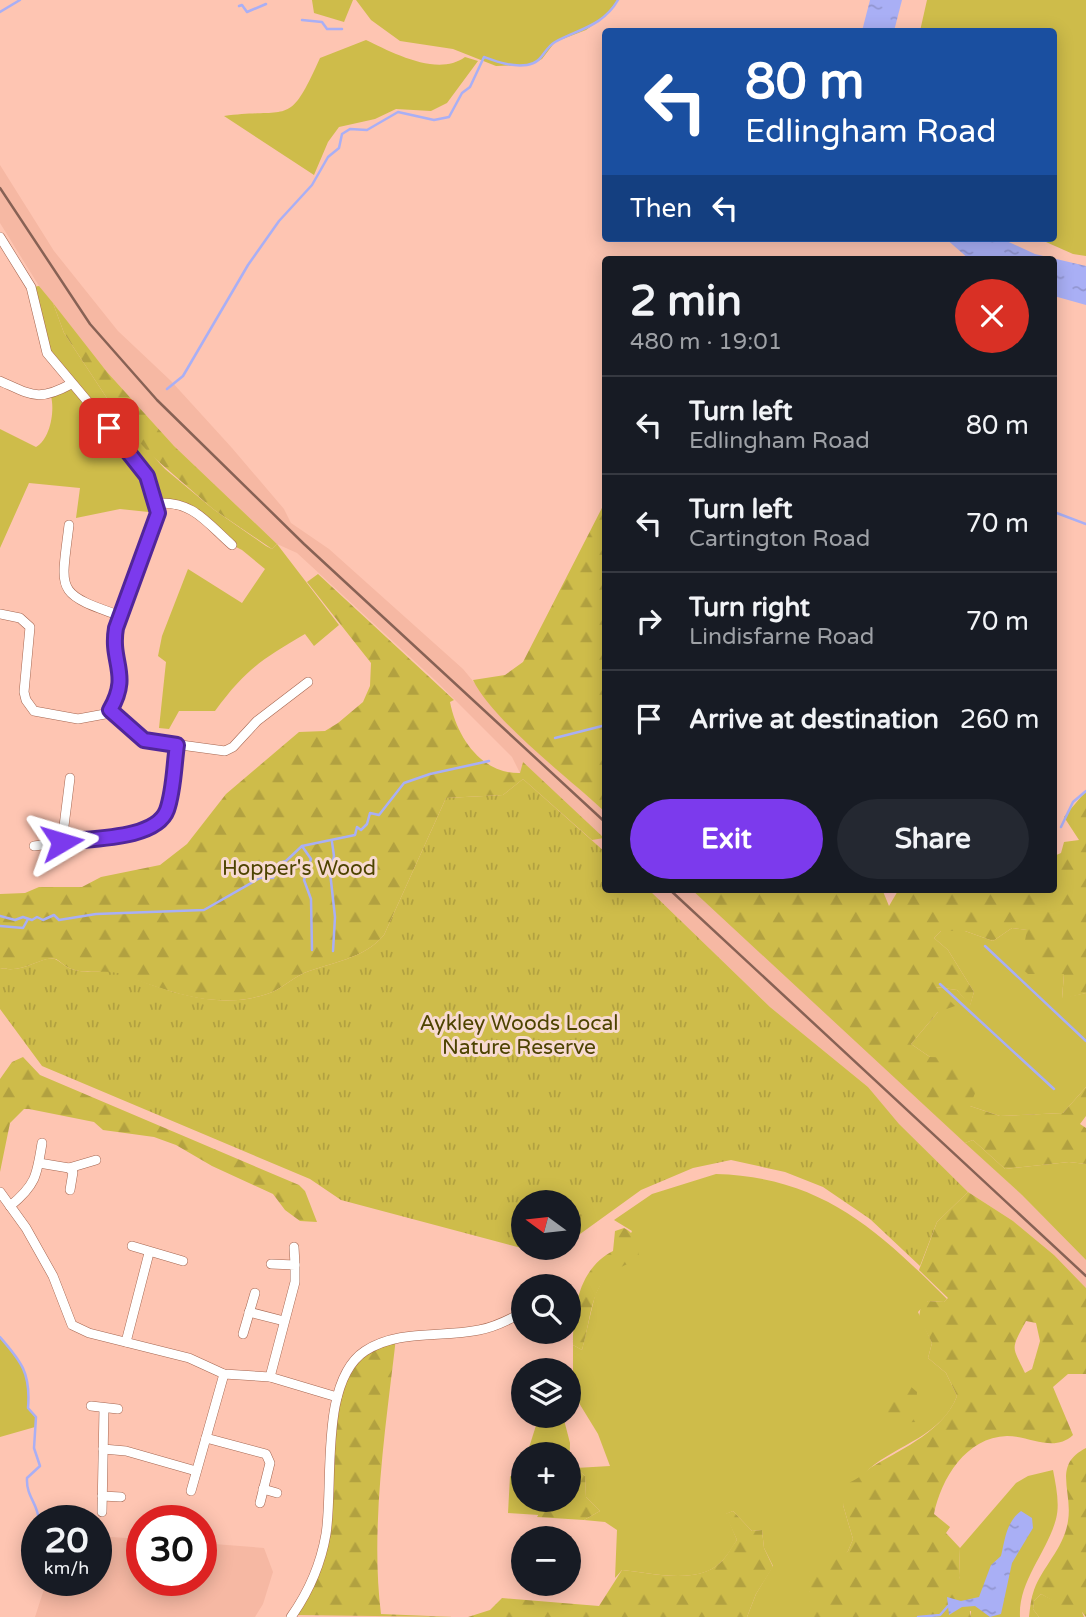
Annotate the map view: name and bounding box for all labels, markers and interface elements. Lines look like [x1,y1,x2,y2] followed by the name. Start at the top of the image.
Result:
[745,53,864,112] text: 80 m
[630,56,721,147] icon: left
[745,113,996,151] text: Edlingham Road
[706,189,744,227] icon: left
[630,193,692,224] text: Then
[630,276,742,327] text: 2 min
[955,279,1029,353] button: close
[630,328,782,356] text: 480 m · 19:01
[689,396,792,427] text: Turn left
[79,398,139,458] pin
[630,406,668,444] icon: left
[90,409,128,447] icon: arrive
[966,410,1029,441] text: 80 m
[689,427,870,455] text: Edlingham Road
[689,494,792,525] text: Turn left
[630,504,668,542] icon: left
[966,508,1029,539] text: 70 m
[689,525,870,553] text: Cartington Road
[689,592,810,623] text: Turn right
[630,602,668,640] icon: right
[966,606,1029,637] text: 70 m
[689,623,874,651] text: Lindisfarne Road
[630,700,668,738] icon: arrive
[689,704,939,735] text: Arrive at destination
[960,704,1039,735] text: 260 m
[630,799,823,879] button: Exit
[837,799,1029,879] button: Share
[25,805,99,879] position arrow
[222,856,376,881] park label: Hopper's Wood
[419,1011,619,1060] park label: Aykley Woods Local Nature Reserve
[511,1190,581,1260] north arrow
[511,1190,581,1596] map controls
[511,1274,581,1344] button: search
[511,1358,581,1428] button: layers
[511,1442,581,1512] button: +
[126,1505,217,1596] speed limit sign: 30
[45,1520,88,1562] text: 20
[511,1526,581,1596] button: −
[44,1557,89,1579] text: km/h

